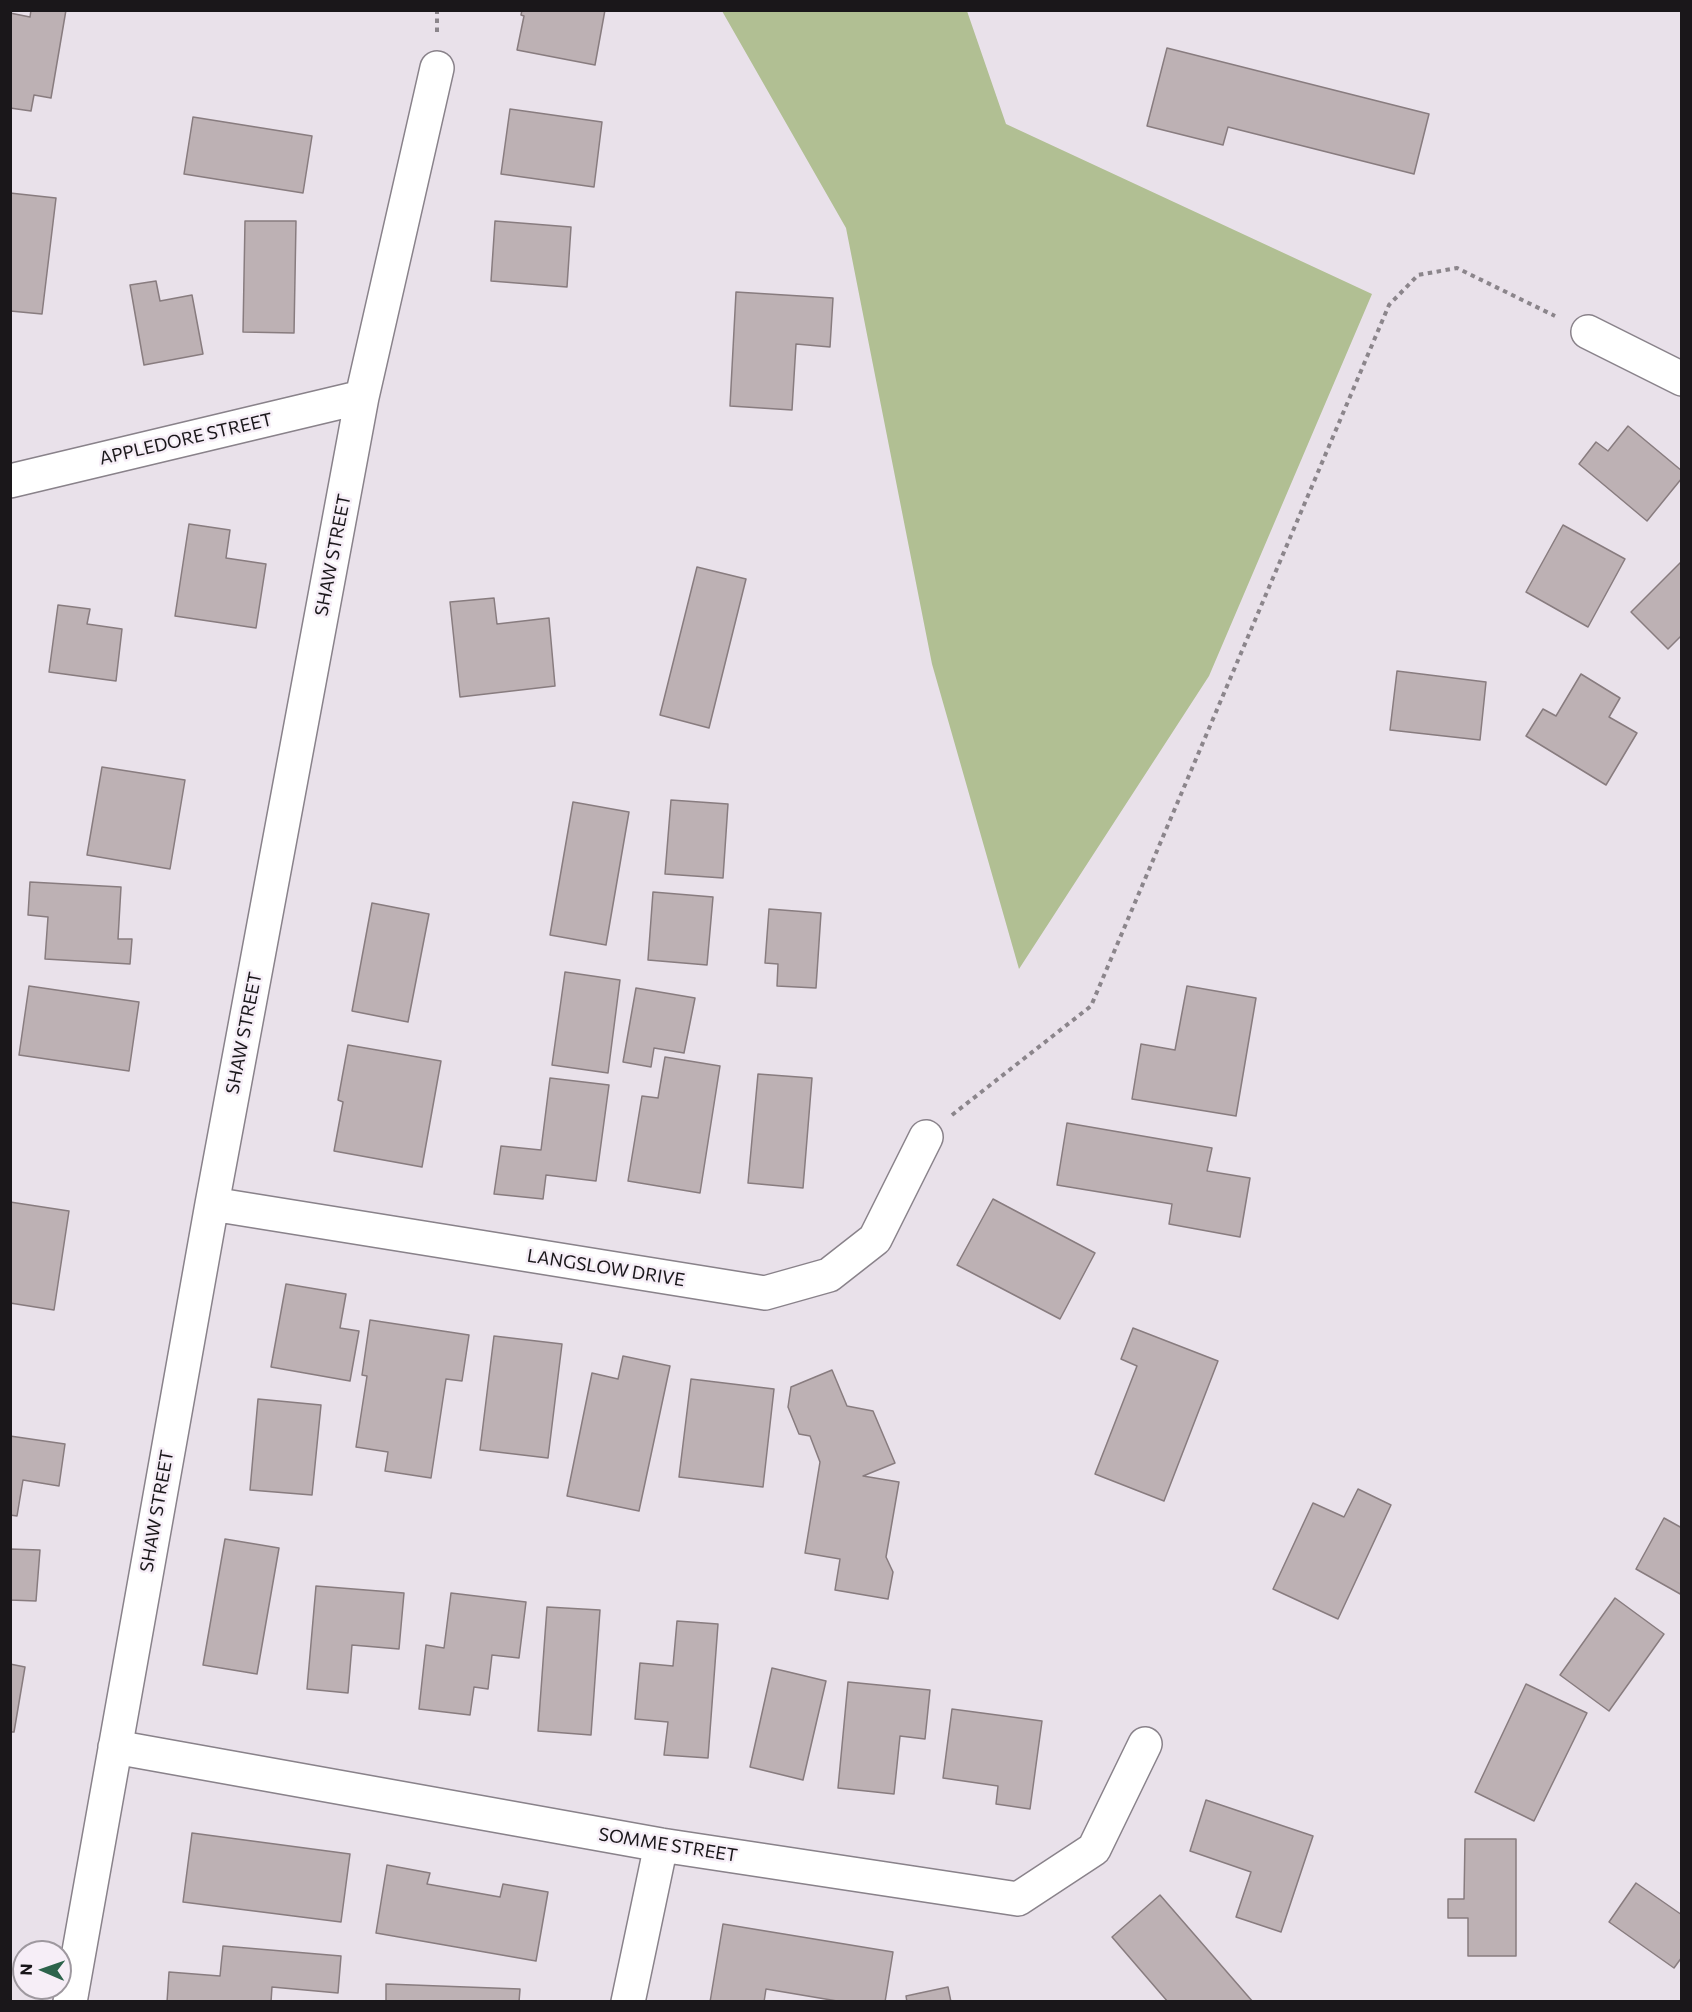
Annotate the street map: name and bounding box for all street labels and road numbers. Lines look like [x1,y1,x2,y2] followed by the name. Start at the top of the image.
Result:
[97,409,275,469] street label: APPLEDORE STREET
[311,492,355,618] street label: SHAW STREET
[222,970,266,1096] street label: SHAW STREET
[526,1245,686,1291] street label: LANGSLOW DRIVE
[136,1448,178,1574] street label: SHAW STREET
[597,1823,739,1867] street label: SOMME STREET

